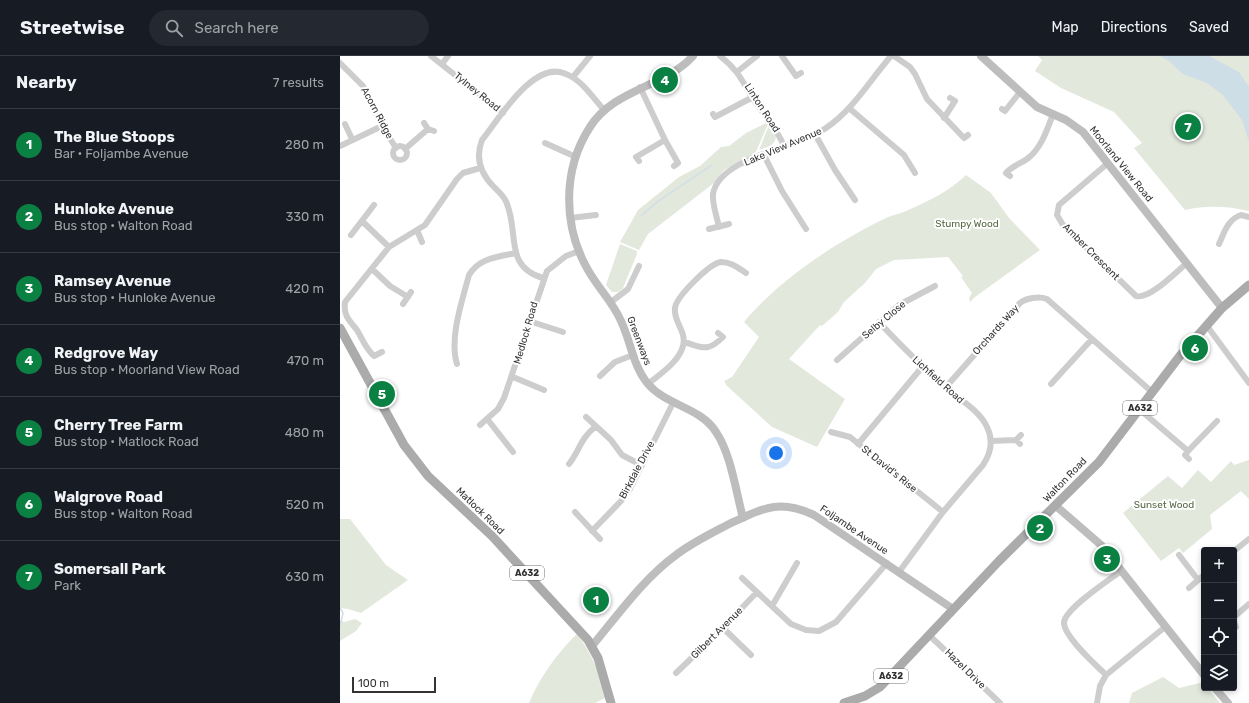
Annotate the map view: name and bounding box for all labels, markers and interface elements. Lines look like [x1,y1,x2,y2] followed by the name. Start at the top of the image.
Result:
[149,10,429,46] search box
[20,16,125,39] text: Streetwise
[163,17,185,39] icon: search
[195,19,279,37] text: Search here
[1052,19,1079,36] text: Map
[1101,19,1167,36] text: Directions
[1189,19,1229,36] text: Saved
[652,65,678,95] pin: 4
[452,70,502,114] street label: Tylney Road
[16,72,77,92] text: Nearby
[273,75,324,90] text: 7 results
[742,81,782,135] street label: Linton Road
[358,85,396,141] street label: Acorn Ridge
[1175,112,1201,142] pin: 7
[1087,124,1155,204] street label: Moorland View Road
[742,125,824,169] street label: Lake View Avenue
[54,128,175,146] text: The Blue Stoops
[26,137,32,152] text: 1
[285,137,324,152] text: 280 m
[54,146,189,161] text: Bar · Foljambe Avenue
[54,200,174,218] text: Hunloke Avenue
[25,209,33,224] text: 2
[285,209,324,224] text: 330 m
[54,218,193,233] text: Bus stop · Walton Road
[935,218,999,230] park label: Stumpy Wood
[1060,221,1122,283] street label: Amber Crescent
[54,272,171,290] text: Ramsey Avenue
[25,281,33,296] text: 3
[285,281,324,296] text: 420 m
[54,290,216,305] text: Bus stop · Hunloke Avenue
[860,298,909,342] street label: Selby Close
[511,300,541,366] street label: Medlock Road
[970,302,1022,358] street label: Orchards Way
[624,315,654,367] street label: Greenways
[1182,333,1208,363] pin: 6
[54,344,158,362] text: Redgrove Way
[25,353,33,368] text: 4
[286,353,324,368] text: 470 m
[910,354,966,406] street label: Lichfield Road
[54,362,240,377] text: Bus stop · Moorland View Road
[369,379,395,409] pin: 5
[1123,401,1157,415] road number: A632
[54,416,183,434] text: Cherry Tree Farm
[25,425,33,440] text: 5
[285,425,324,440] text: 480 m
[54,434,199,449] text: Bus stop · Matlock Road
[617,439,657,501] street label: Birkdale Drive
[766,443,786,463] your location
[859,443,920,495] street label: St David's Rise
[1041,455,1089,505] street label: Walton Road
[453,485,507,537] street label: Matlock Road
[54,488,163,506] text: Walgrove Road
[25,497,33,512] text: 6
[286,497,324,512] text: 520 m
[1134,499,1194,511] park label: Sunset Wood
[818,503,891,557] street label: Foljambe Avenue
[54,506,193,521] text: Bus stop · Walton Road
[1027,513,1053,543] pin: 2
[1094,544,1120,574] pin: 3
[1201,547,1237,691] map controls
[1201,547,1237,583] button: +
[54,560,166,578] text: Somersall Park
[510,566,544,580] road number: A632
[25,569,33,584] text: 7
[285,569,324,584] text: 630 m
[54,578,81,593] text: Park
[1201,583,1237,619] button: −
[583,585,609,615] pin: 1
[689,604,746,661] street label: Gilbert Avenue
[1201,619,1237,655] button: locate
[942,647,988,692] street label: Hazel Drive
[1201,655,1237,691] button: layers
[874,669,908,683] road number: A632
[352,675,436,694] scale bar
[358,677,389,690] text: 100 m

